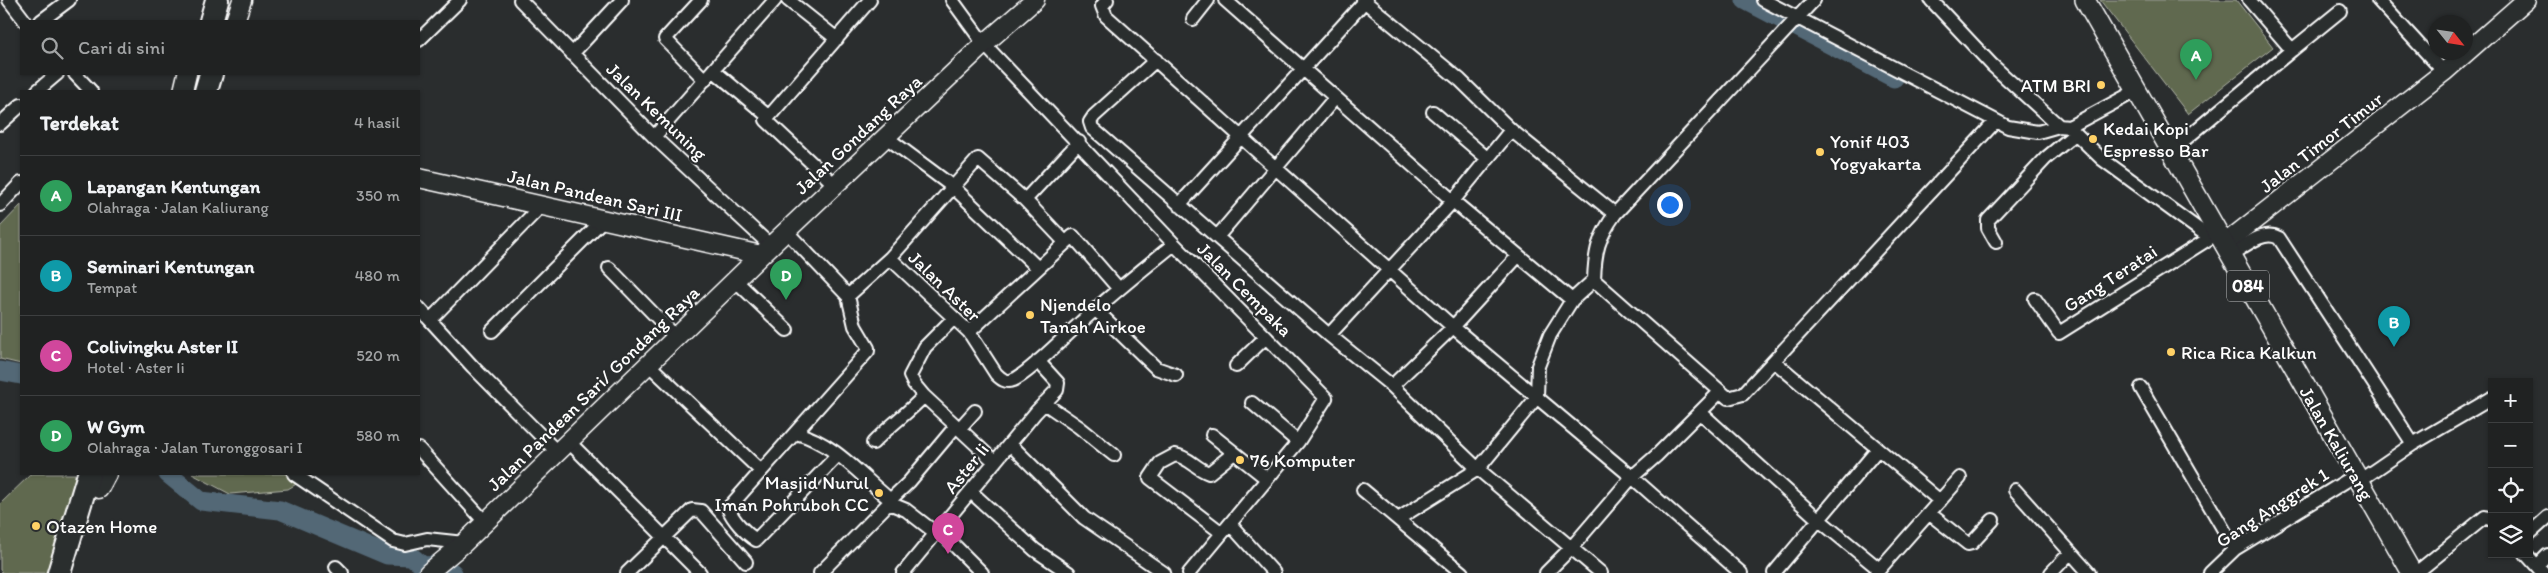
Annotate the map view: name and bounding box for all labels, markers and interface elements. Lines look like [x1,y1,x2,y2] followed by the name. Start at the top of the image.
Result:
[2428,15,2473,60] north arrow
[20,20,420,75] search box
[38,34,66,62] icon: search
[78,36,165,59] text: Cari di sini
[2180,39,2212,80] pin: A
[602,58,712,165] street label: Jalan Kemuning
[790,69,927,199] street label: Jalan Gondang Raya
[2021,74,2091,97] place label: ATM BRI
[2095,79,2107,91] marker: ATM BRI
[2255,87,2388,198] street label: Jalan Timor Timur
[40,110,119,135] text: Terdekat
[354,113,400,132] text: 4 hasil
[2103,117,2209,162] place label: Kedai Kopi Espresso Bar
[1830,130,1922,175] place label: Yonif 403 Yogyakarta
[2087,133,2099,145] marker: Kedai Kopi Espresso Bar
[1814,146,1826,158] marker: Yonif 403 Yogyakarta
[505,164,685,227] street label: Jalan Pandean Sari III
[87,175,260,198] text: Lapangan Kentungan
[51,186,61,205] text: A
[356,186,400,205] text: 350 m
[1657,192,1683,218] your location
[87,198,269,217] text: Olahraga · Jalan Kaliurang
[1193,237,1297,341] street label: Jalan Cempaka
[2059,240,2161,317] street label: Gang Teratai
[904,246,986,327] street label: Jalan Aster
[87,255,254,278] text: Seminari Kentungan
[770,259,802,300] pin: D
[51,266,61,285] text: B
[355,266,400,285] text: 480 m
[2227,270,2269,302] road number: 084
[87,278,137,297] text: Tempat
[483,281,704,496] street label: Jalan Pandean Sari/ Gondang Raya
[1040,293,1146,338] place label: Njendelo Tanah Airkoe
[2378,306,2410,347] pin: B
[1024,309,1036,321] marker: Njendelo Tanah Airkoe
[87,335,238,358] text: Colivingku Aster II
[2181,341,2317,364] place label: Rica Rica Kalkun
[51,346,61,365] text: C
[356,346,400,365] text: 520 m
[2165,346,2177,358] marker: Rica Rica Kalkun
[87,358,185,377] text: Hotel · Aster Ii
[2488,378,2533,558] map controls
[2488,378,2533,423] button: +
[2295,382,2379,504] street label: Jalan Kaliurang
[87,415,145,438] text: W Gym
[2488,423,2533,468] button: −
[51,426,61,445] text: D
[356,426,400,445] text: 580 m
[87,438,303,457] text: Olahraga · Jalan Turonggosari I
[939,438,994,498] street label: Aster Ii
[1250,449,1356,472] place label: 76 Komputer
[1234,454,1246,466] marker: 76 Komputer
[2212,462,2333,552] street label: Gang Anggrek 1
[2488,468,2533,513] button: locate
[714,471,870,516] place label: Masjid Nurul Iman Pohruboh CC
[873,487,885,499] marker: Masjid Nurul Iman Pohruboh CC
[932,513,964,554] pin: C
[2488,513,2533,558] button: layers
[46,515,157,538] place label: Otazen Home
[30,520,42,532] marker: Otazen Home

